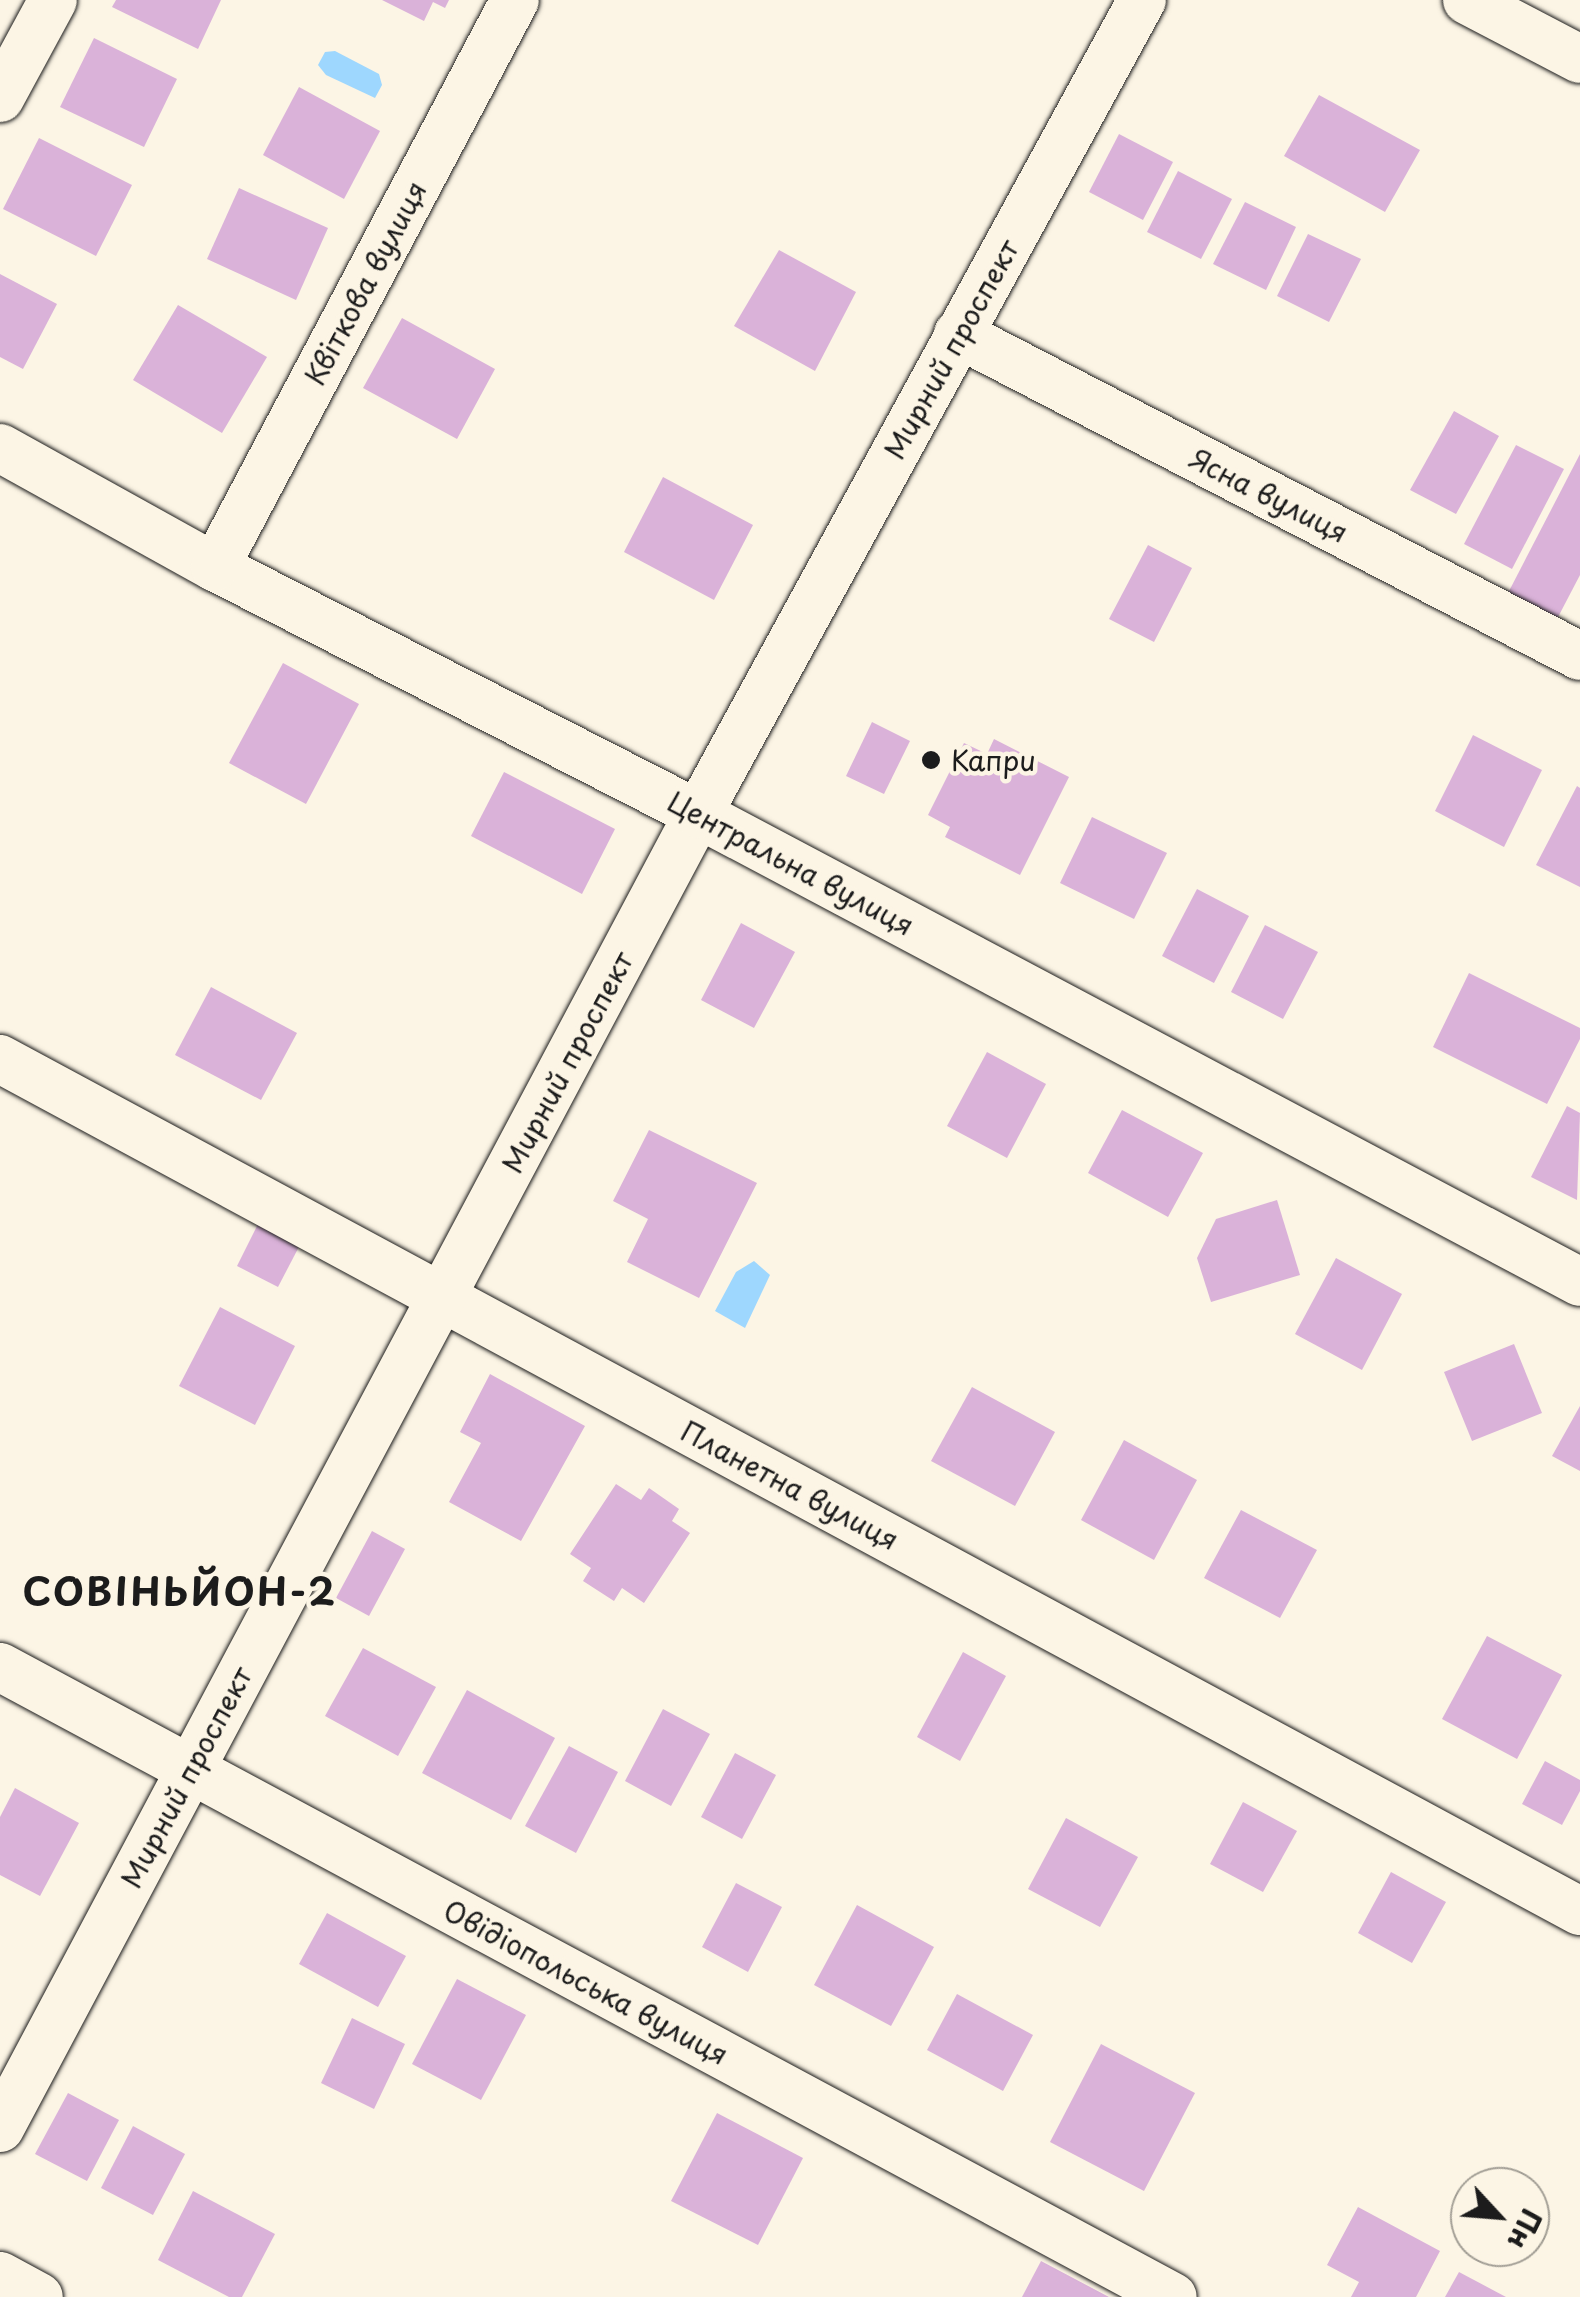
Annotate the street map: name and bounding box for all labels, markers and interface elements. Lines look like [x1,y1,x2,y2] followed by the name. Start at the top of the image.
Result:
[297,175,433,391] street label: Квіткова вулиця
[877,233,1025,465] street label: Мирний проспект
[1183,440,1355,550] street label: Ясна вулиця
[951,743,1036,777] place label: Капри
[920,749,942,771] marker: Капри
[662,784,920,942] street label: Центральна вулиця
[494,945,640,1179] street label: Мирний проспект
[675,1413,905,1557] street label: Планетна вулиця
[21,1568,339,1614] district label: СОВІНЬЙОН-2
[113,1660,259,1894] street label: Мирний проспект
[438,1892,734,2072] street label: Овідіопольська вулиця
[1450,2167,1550,2267] north arrow
[1497,2202,1554,2257] text: Пн

